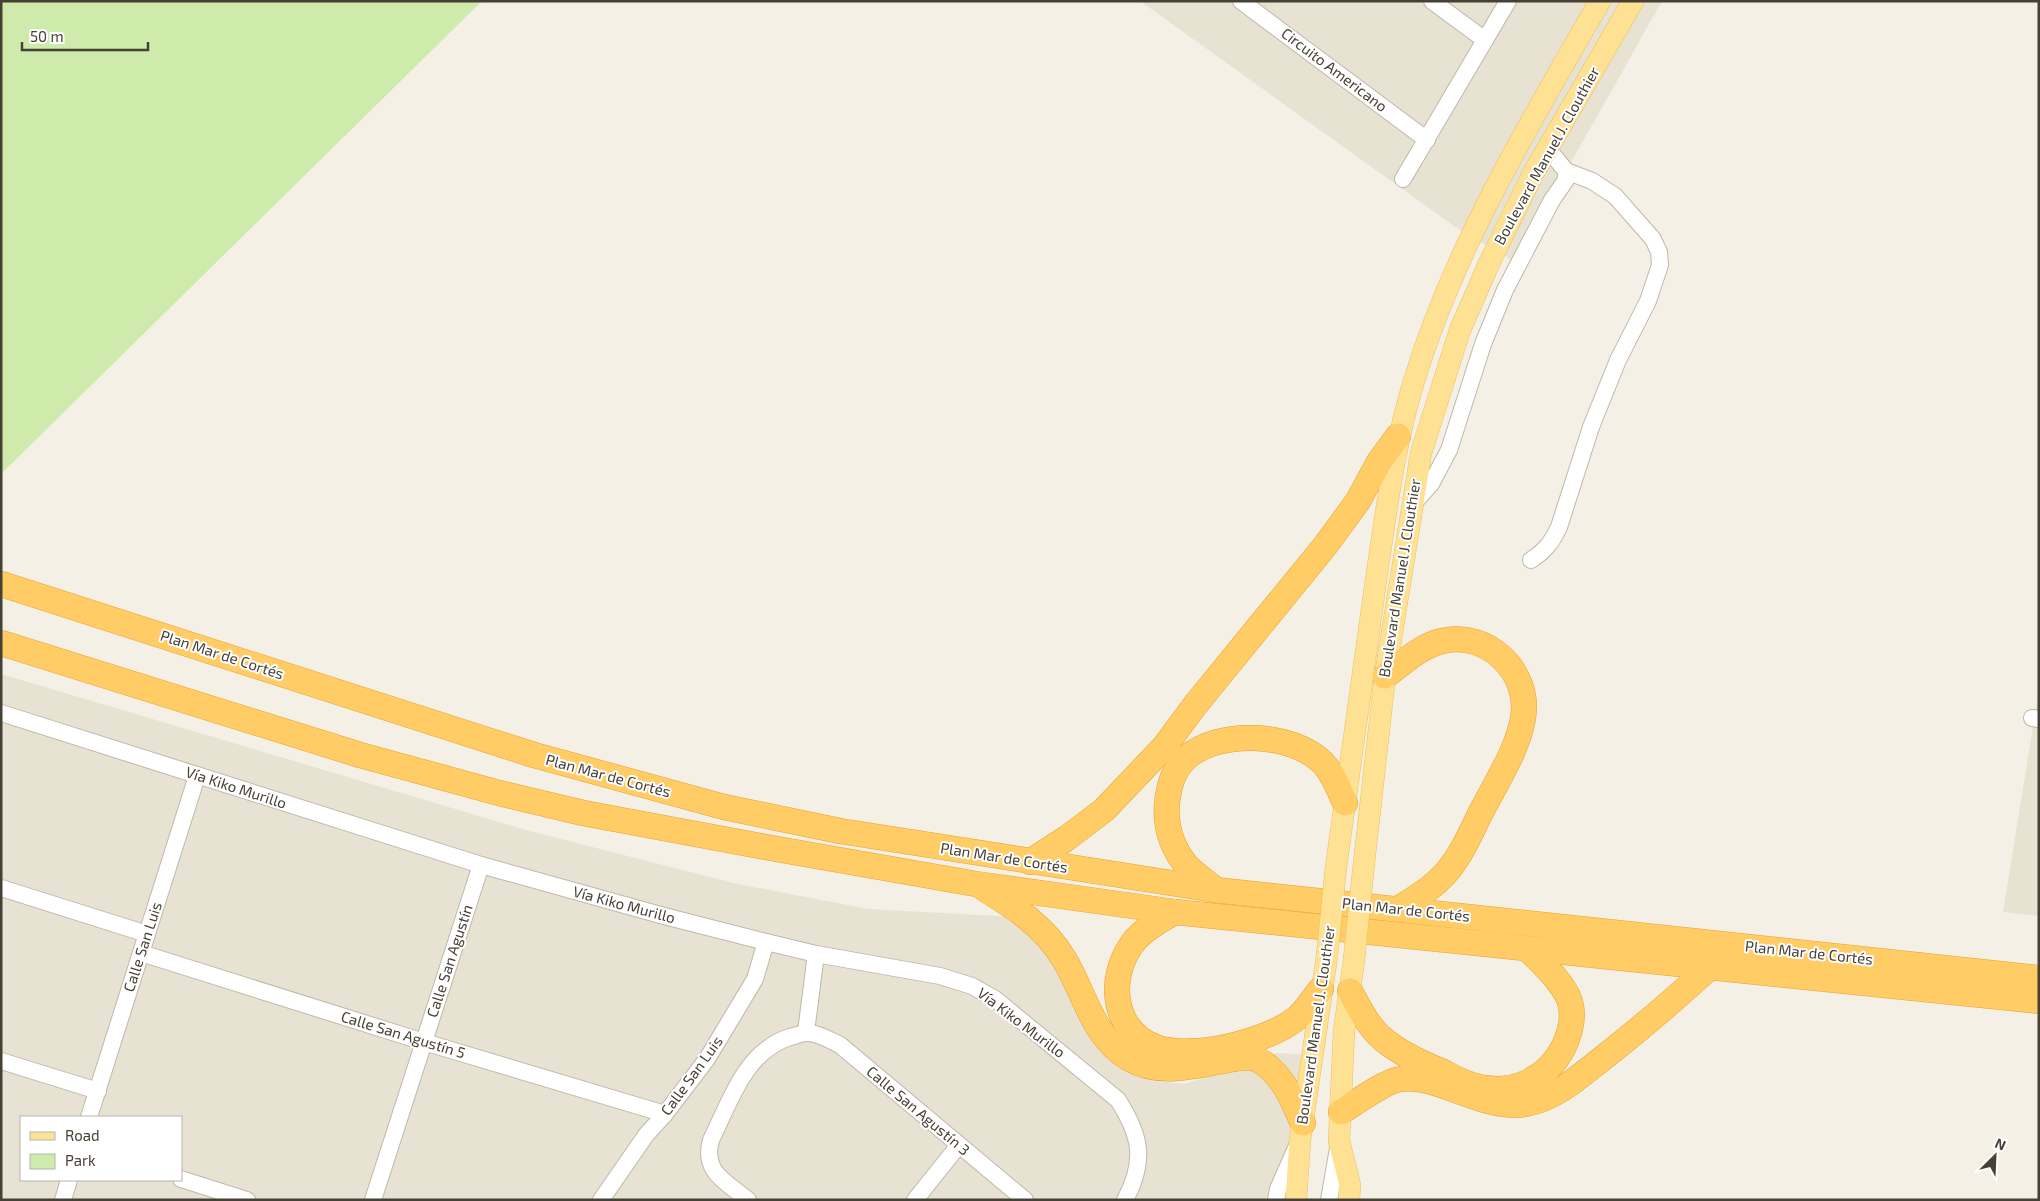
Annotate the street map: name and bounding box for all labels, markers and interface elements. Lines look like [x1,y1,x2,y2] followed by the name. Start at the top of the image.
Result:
[22,20,149,52] scale bar
[1278,24,1391,115] street label: Circuito Americano
[30,27,64,45] text: 50 m
[1490,63,1603,248] street label: Boulevard Manuel J. Clouthier
[1374,477,1424,678] street label: Boulevard Manuel J. Clouthier
[158,626,286,682] street label: Plan Mar de Cortés
[544,750,673,800] street label: Plan Mar de Cortés
[184,762,289,812] street label: Vía Kiko Murillo
[939,838,1069,876] street label: Plan Mar de Cortés
[571,882,677,926] street label: Vía Kiko Murillo
[1341,893,1471,925] street label: Plan Mar de Cortés
[119,899,165,994] street label: Calle San Luis
[422,902,476,1019] street label: Calle San Agustín
[1292,924,1338,1126] street label: Boulevard Manuel J. Clouthier
[1744,936,1874,968] street label: Plan Mar de Cortés
[974,983,1069,1061] street label: Vía Kiko Murillo
[339,1007,468,1061] street label: Calle San Agustín 5
[656,1032,726,1118] street label: Calle San Luis
[863,1062,974,1159] street label: Calle San Agustín 3
[20,1116,182,1181] legend
[65,1126,100,1144] text: Road
[1970,1131,2020,1181] north arrow
[1992,1134,2009,1153] text: N
[65,1151,96,1169] text: Park

